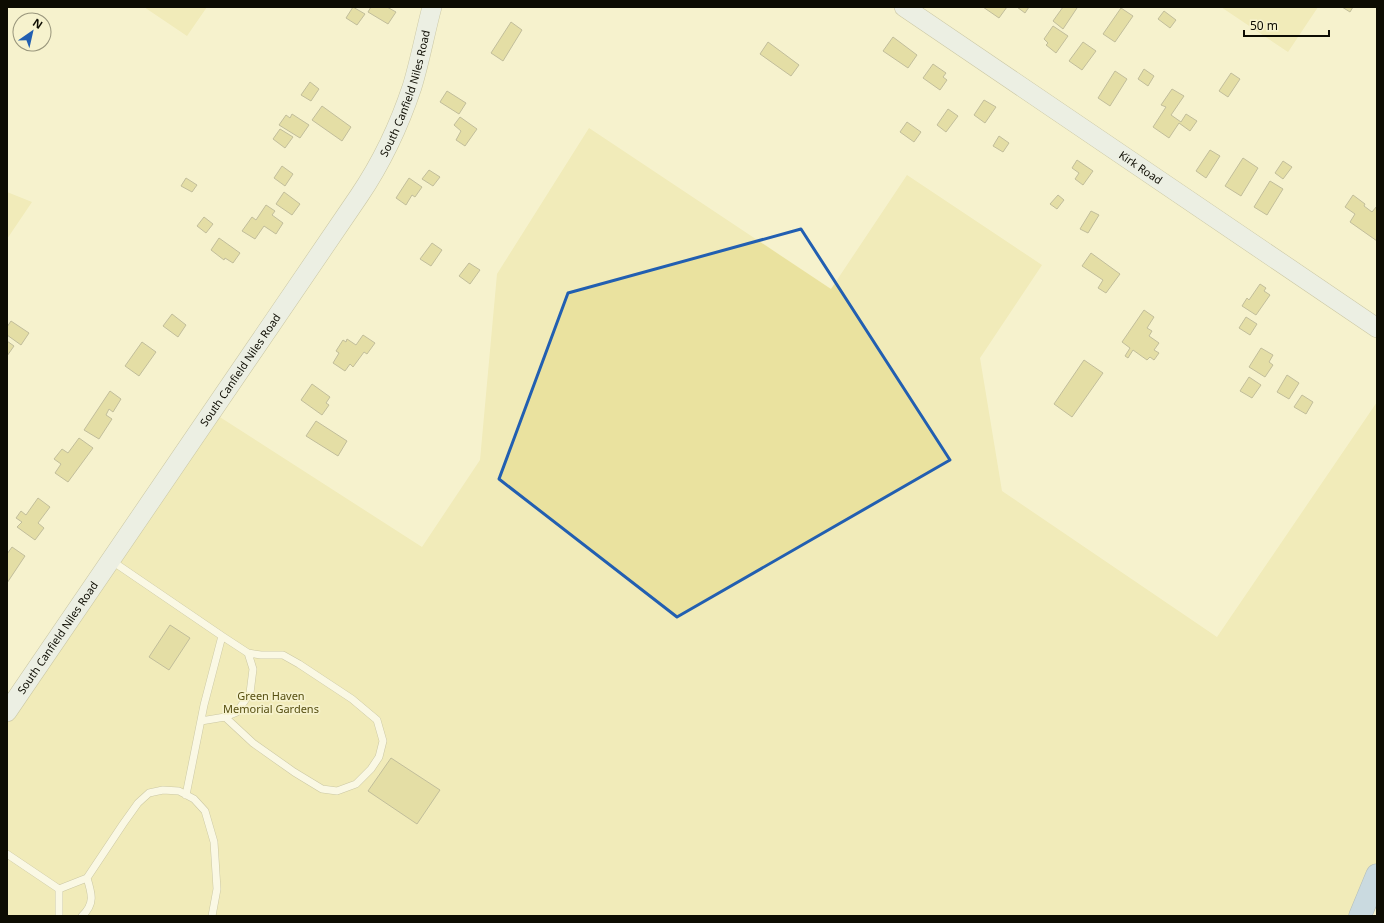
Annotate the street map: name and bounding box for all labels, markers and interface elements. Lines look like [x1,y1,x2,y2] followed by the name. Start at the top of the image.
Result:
[12,12,52,52] north arrow
[1244,12,1329,38] scale bar
[30,15,46,32] text: N
[1250,17,1278,34] text: 50 m
[376,28,433,159] street label: South Canfield Niles Road
[1116,147,1166,187] street label: Kirk Road
[196,310,284,429] street label: South Canfield Niles Road
[14,578,101,697] street label: South Canfield Niles Road
[223,688,319,716] park label: Green Haven Memorial Gardens

